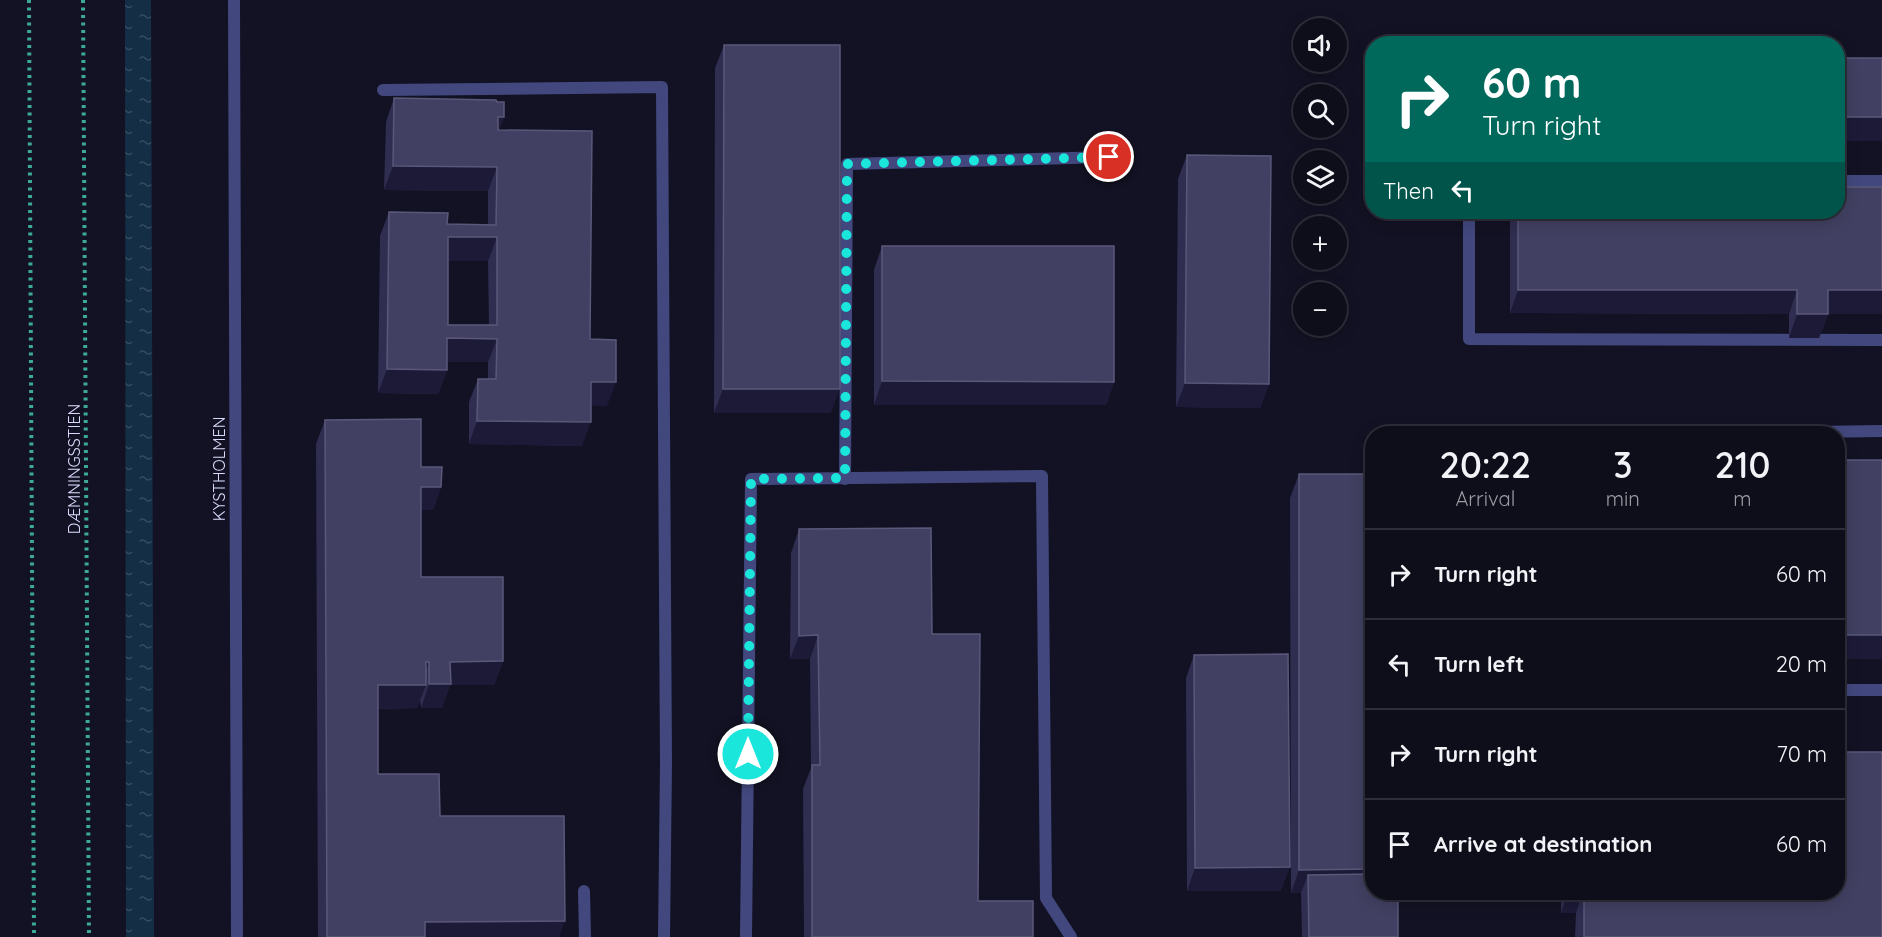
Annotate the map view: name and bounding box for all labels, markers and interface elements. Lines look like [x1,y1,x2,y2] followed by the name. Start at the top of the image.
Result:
[1293,18,1347,336] map controls
[1293,18,1347,72] button: sound
[1482,56,1582,109] text: 60 m
[1383,60,1461,138] icon: right
[1293,84,1347,138] button: search
[1482,108,1601,142] text: Turn right
[1083,131,1134,182] pin
[1092,140,1125,173] icon: arrive
[1293,150,1347,204] button: layers
[1446,174,1479,207] icon: left
[1383,177,1434,205] text: Then
[1293,216,1347,270] button: +
[1293,282,1347,336] button: −
[64,404,84,534] street label: DÆMNINGSSTIEN
[209,417,229,521] street label: KYSTHOLMEN
[1440,442,1531,487] text: 20:22
[1613,442,1632,487] text: 3
[1714,442,1770,487] text: 210
[1455,486,1515,511] text: Arrival
[1606,486,1640,511] text: min
[1733,486,1752,511] text: m
[1383,558,1416,591] icon: right
[1434,560,1538,588] text: Turn right
[1776,560,1827,588] text: 60 m
[1383,648,1416,681] icon: left
[1434,650,1524,678] text: Turn left
[1776,650,1827,678] text: 20 m
[716,722,780,786] position arrow
[1383,738,1416,771] icon: right
[1434,740,1538,768] text: Turn right
[1777,740,1827,768] text: 70 m
[1383,828,1416,861] icon: arrive
[1434,830,1652,858] text: Arrive at destination
[1776,830,1827,858] text: 60 m

